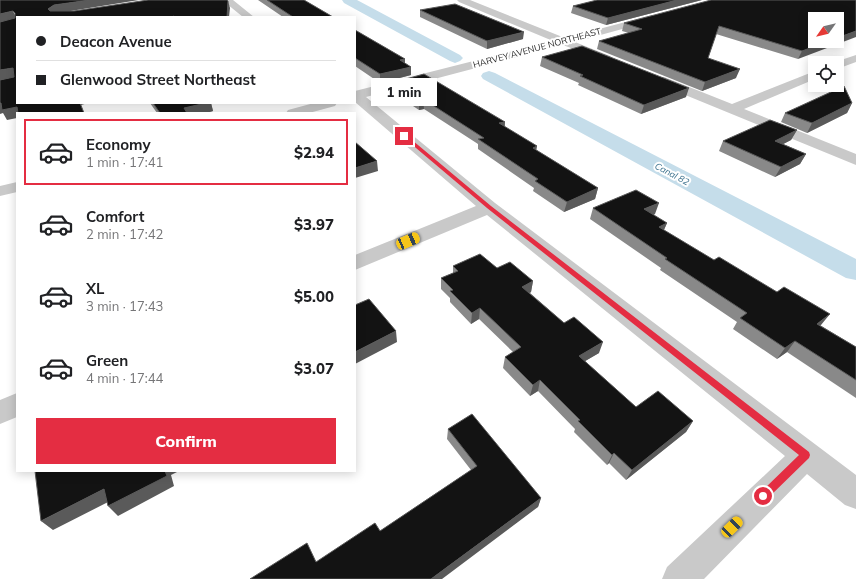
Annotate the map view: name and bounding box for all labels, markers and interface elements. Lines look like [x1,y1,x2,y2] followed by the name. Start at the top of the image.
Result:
[808,12,844,48] north arrow
[808,12,844,92] map controls
[472,25,603,70] street label: HARVEY AVENUE NORTHEAST
[60,32,172,51] text: Deacon Avenue
[808,56,844,92] button: locate
[60,70,256,89] text: Glenwood Street Northeast
[371,78,437,106] callout: 1 min
[387,84,421,100] text: 1 min
[395,127,413,145] route end
[38,134,74,170] icon: car
[86,135,151,154] text: Economy
[294,143,334,162] text: $2.94
[86,154,163,170] text: 1 min · 17:41
[653,160,692,187] water label: Canal 82
[38,206,74,242] icon: car
[86,207,144,226] text: Comfort
[294,215,334,234] text: $3.97
[86,226,163,242] text: 2 min · 17:42
[395,231,421,251] car
[38,278,74,314] icon: car
[86,279,104,298] text: XL
[294,287,334,306] text: $5.00
[86,298,163,314] text: 3 min · 17:43
[38,350,74,386] icon: car
[86,351,128,370] text: Green
[294,359,334,378] text: $3.07
[86,370,163,386] text: 4 min · 17:44
[36,418,336,464] button: Confirm
[754,487,772,505] route start
[719,514,745,540] car

